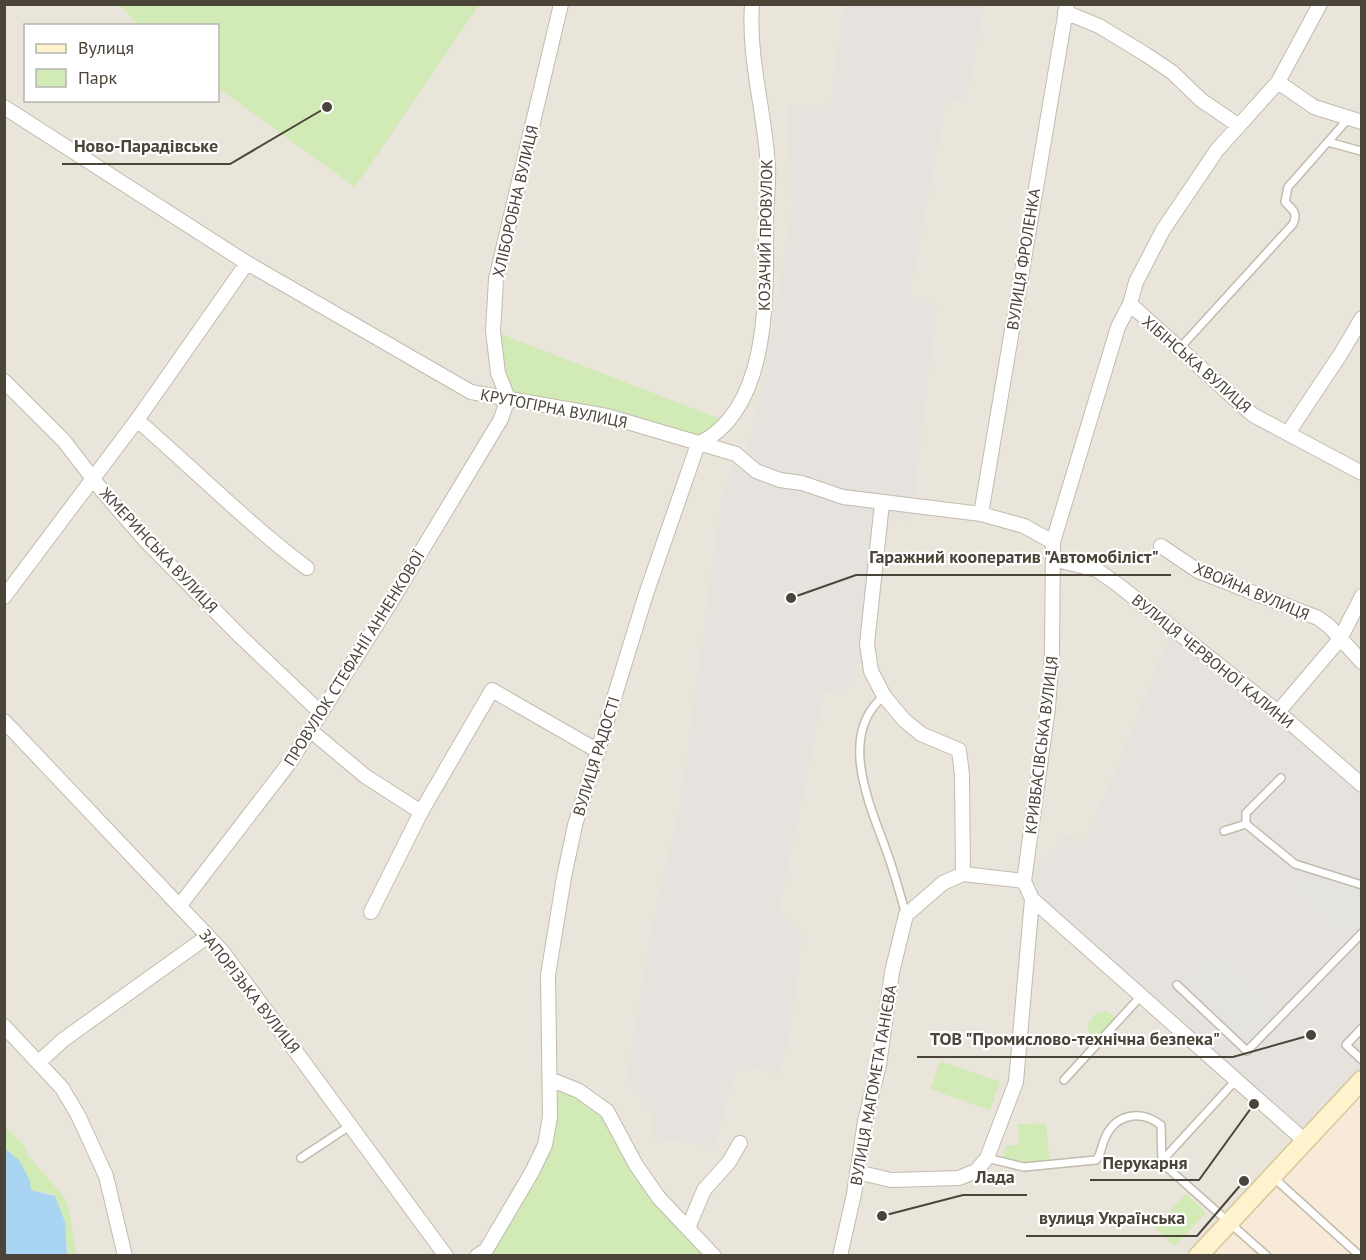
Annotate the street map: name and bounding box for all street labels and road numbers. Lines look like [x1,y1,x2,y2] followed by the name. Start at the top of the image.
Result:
[488,123,542,279] street label: ХЛІБОРОБНА ВУЛИЦЯ
[754,159,776,311] street label: КОЗАЧИЙ ПРОВУЛОК
[1002,186,1044,331] street label: ВУЛИЦЯ ФРОЛЕНКА
[1138,311,1256,417] street label: ХІБІНСЬКА ВУЛИЦЯ
[479,384,629,432] street label: КРУТОГІРНА ВУЛИЦЯ
[95,482,222,617] street label: ЖМЕРИНСЬКА ВУЛИЦЯ
[279,546,429,769] street label: ПРОВУЛОК СТЕФАНІЇ АННЕНКОВОЇ
[1191,558,1313,624] street label: ХВОЙНА ВУЛИЦЯ
[1128,589,1298,733] street label: ВУЛИЦЯ ЧЕРВОНОЇ КАЛИНИ
[1020,655,1062,835] street label: КРИВБАСІВСЬКА ВУЛИЦЯ
[568,694,624,818] street label: ВУЛИЦЯ РАДОСТІ
[195,925,305,1057] street label: ЗАПОРІЗЬКА ВУЛИЦЯ
[845,982,901,1187] street label: ВУЛИЦЯ МАГОМЕТА ГАНІЄВА

